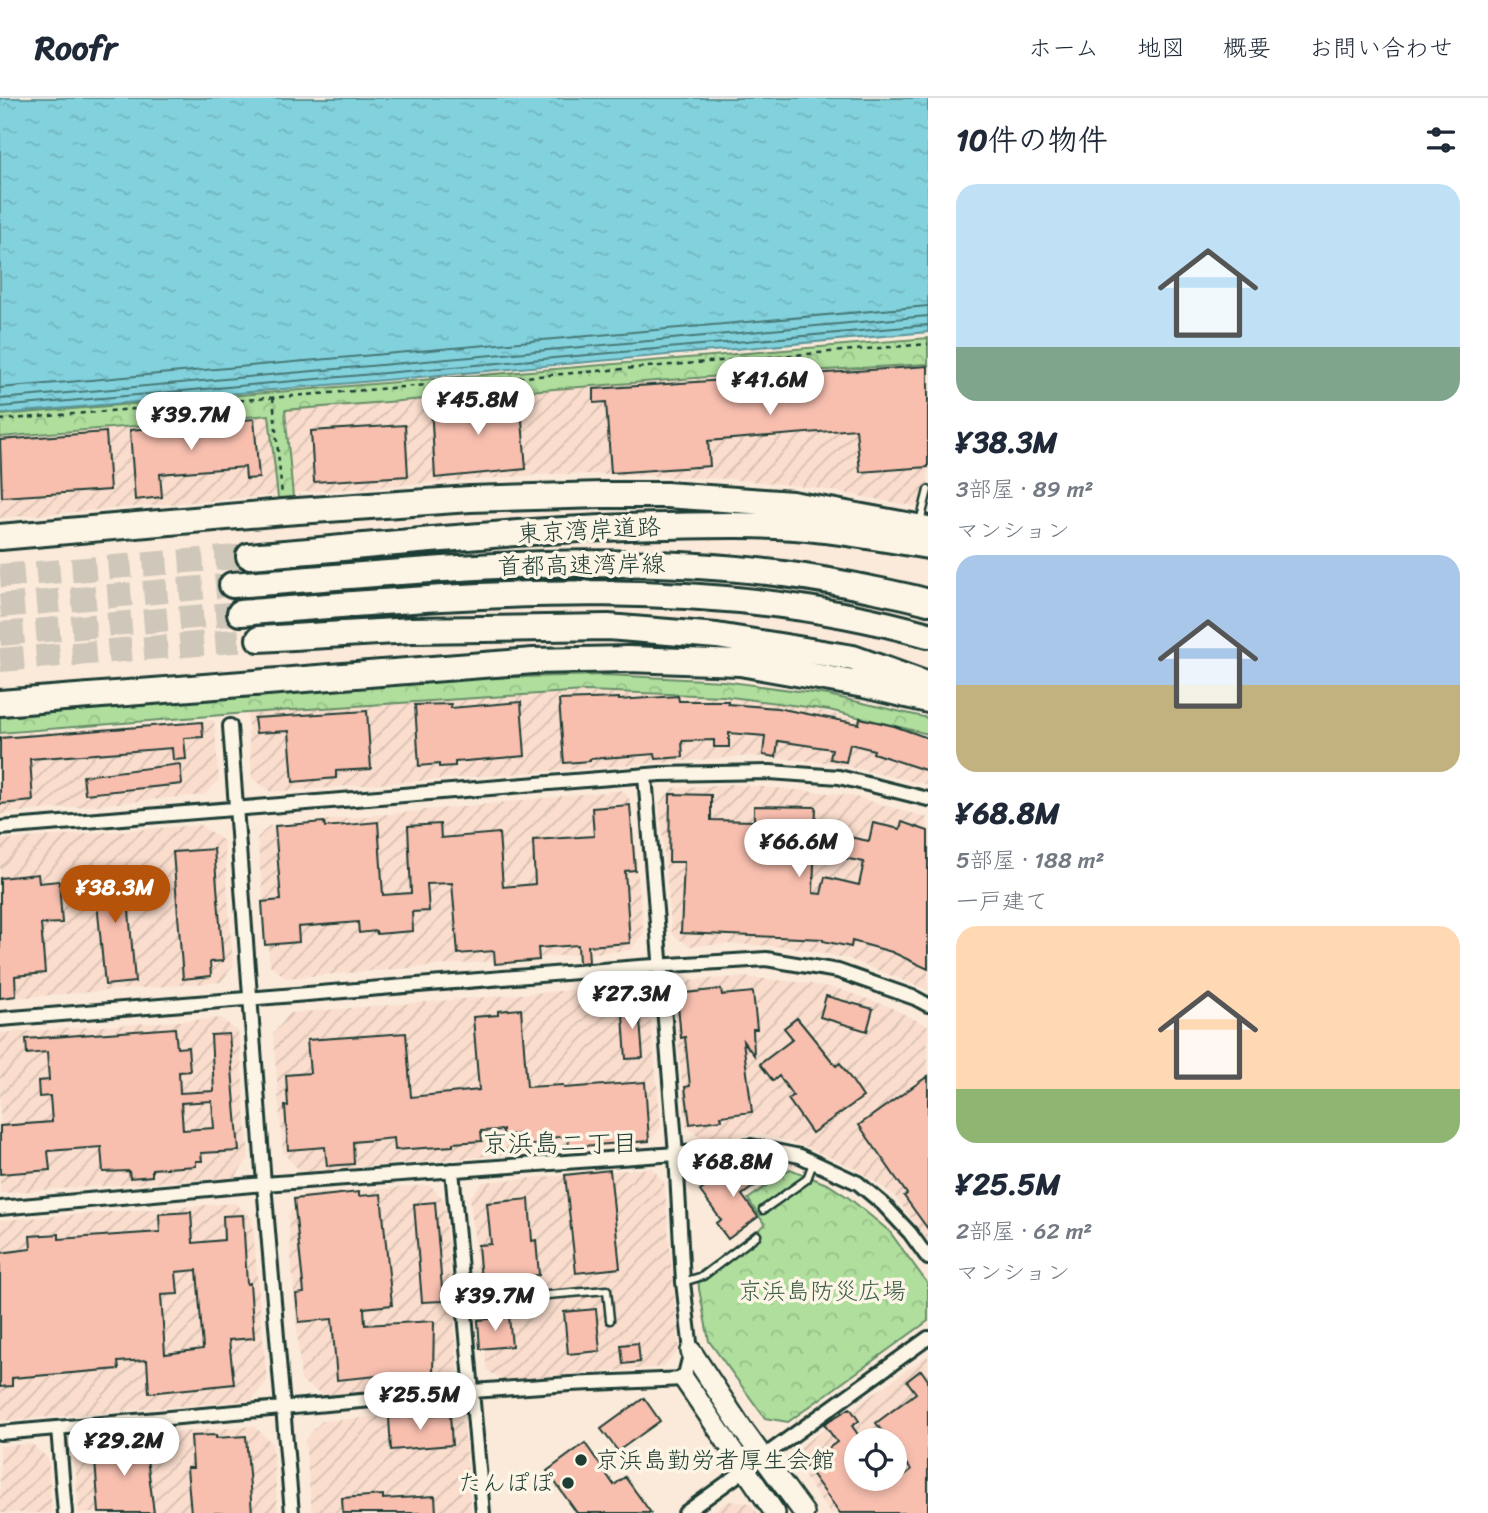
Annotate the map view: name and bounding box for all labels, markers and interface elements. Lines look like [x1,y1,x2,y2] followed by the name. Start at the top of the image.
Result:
[35,19,117,77] text: Roofr
[1028,27,1099,69] text: ホーム
[1137,27,1185,69] text: 地図
[1223,27,1271,69] text: 概要
[1309,27,1453,69] text: お問い合わせ
[956,113,1108,167] text: 10件の物件
[1422,121,1460,159] icon: filters
[1145,230,1271,356] icon: home
[713,358,827,417] pin: ¥41.6M
[732,359,808,400] text: ¥41.6M
[421,378,535,437] pin: ¥45.8M
[438,379,518,420] text: ¥45.8M
[134,392,248,452] pin: ¥39.7M
[152,394,230,435] text: ¥39.7M
[956,415,1057,469] text: ¥38.3M
[956,469,1093,510] text: 3部屋 · 89 m²
[516,505,662,555] street label: 東京湾岸道路
[956,510,1070,551] text: マンション
[497,543,665,587] street label: 首都高速湾岸線
[1145,601,1271,727] icon: home
[956,786,1059,840] text: ¥68.8M
[742,820,856,879] pin: ¥66.6M
[760,821,838,862] text: ¥66.6M
[956,840,1104,881] text: 5部屋 · 188 m²
[58,866,172,925] pin: ¥38.3M
[76,867,154,908] text: ¥38.3M
[956,881,1048,922] text: 一戸建て
[575,972,689,1031] pin: ¥27.3M
[1145,972,1271,1098] icon: home
[593,973,671,1014] text: ¥27.3M
[482,1120,638,1166] district label: 京浜島二丁目
[676,1140,790,1199] pin: ¥68.8M
[693,1141,773,1182] text: ¥68.8M
[956,1157,1060,1211] text: ¥25.5M
[956,1211,1092,1252] text: 2部屋 · 62 m²
[956,1252,1070,1293] text: マンション
[738,1270,906,1312] park label: 京浜島防災広場
[438,1274,552,1333] pin: ¥39.7M
[456,1275,534,1316] text: ¥39.7M
[363,1372,477,1432] pin: ¥25.5M
[380,1374,460,1415] text: ¥25.5M
[67,1418,181,1478] pin: ¥29.2M
[84,1420,164,1461] text: ¥29.2M
[844,1428,907,1491] map controls
[844,1428,907,1491] button: locate
[595,1439,835,1481] place label: 京浜島勤労者厚生会館
[573,1452,589,1468] marker: 京浜島勤労者厚生会館
[458,1462,554,1504] place label: たんぽぽ
[560,1475,576,1491] marker: たんぽぽ

